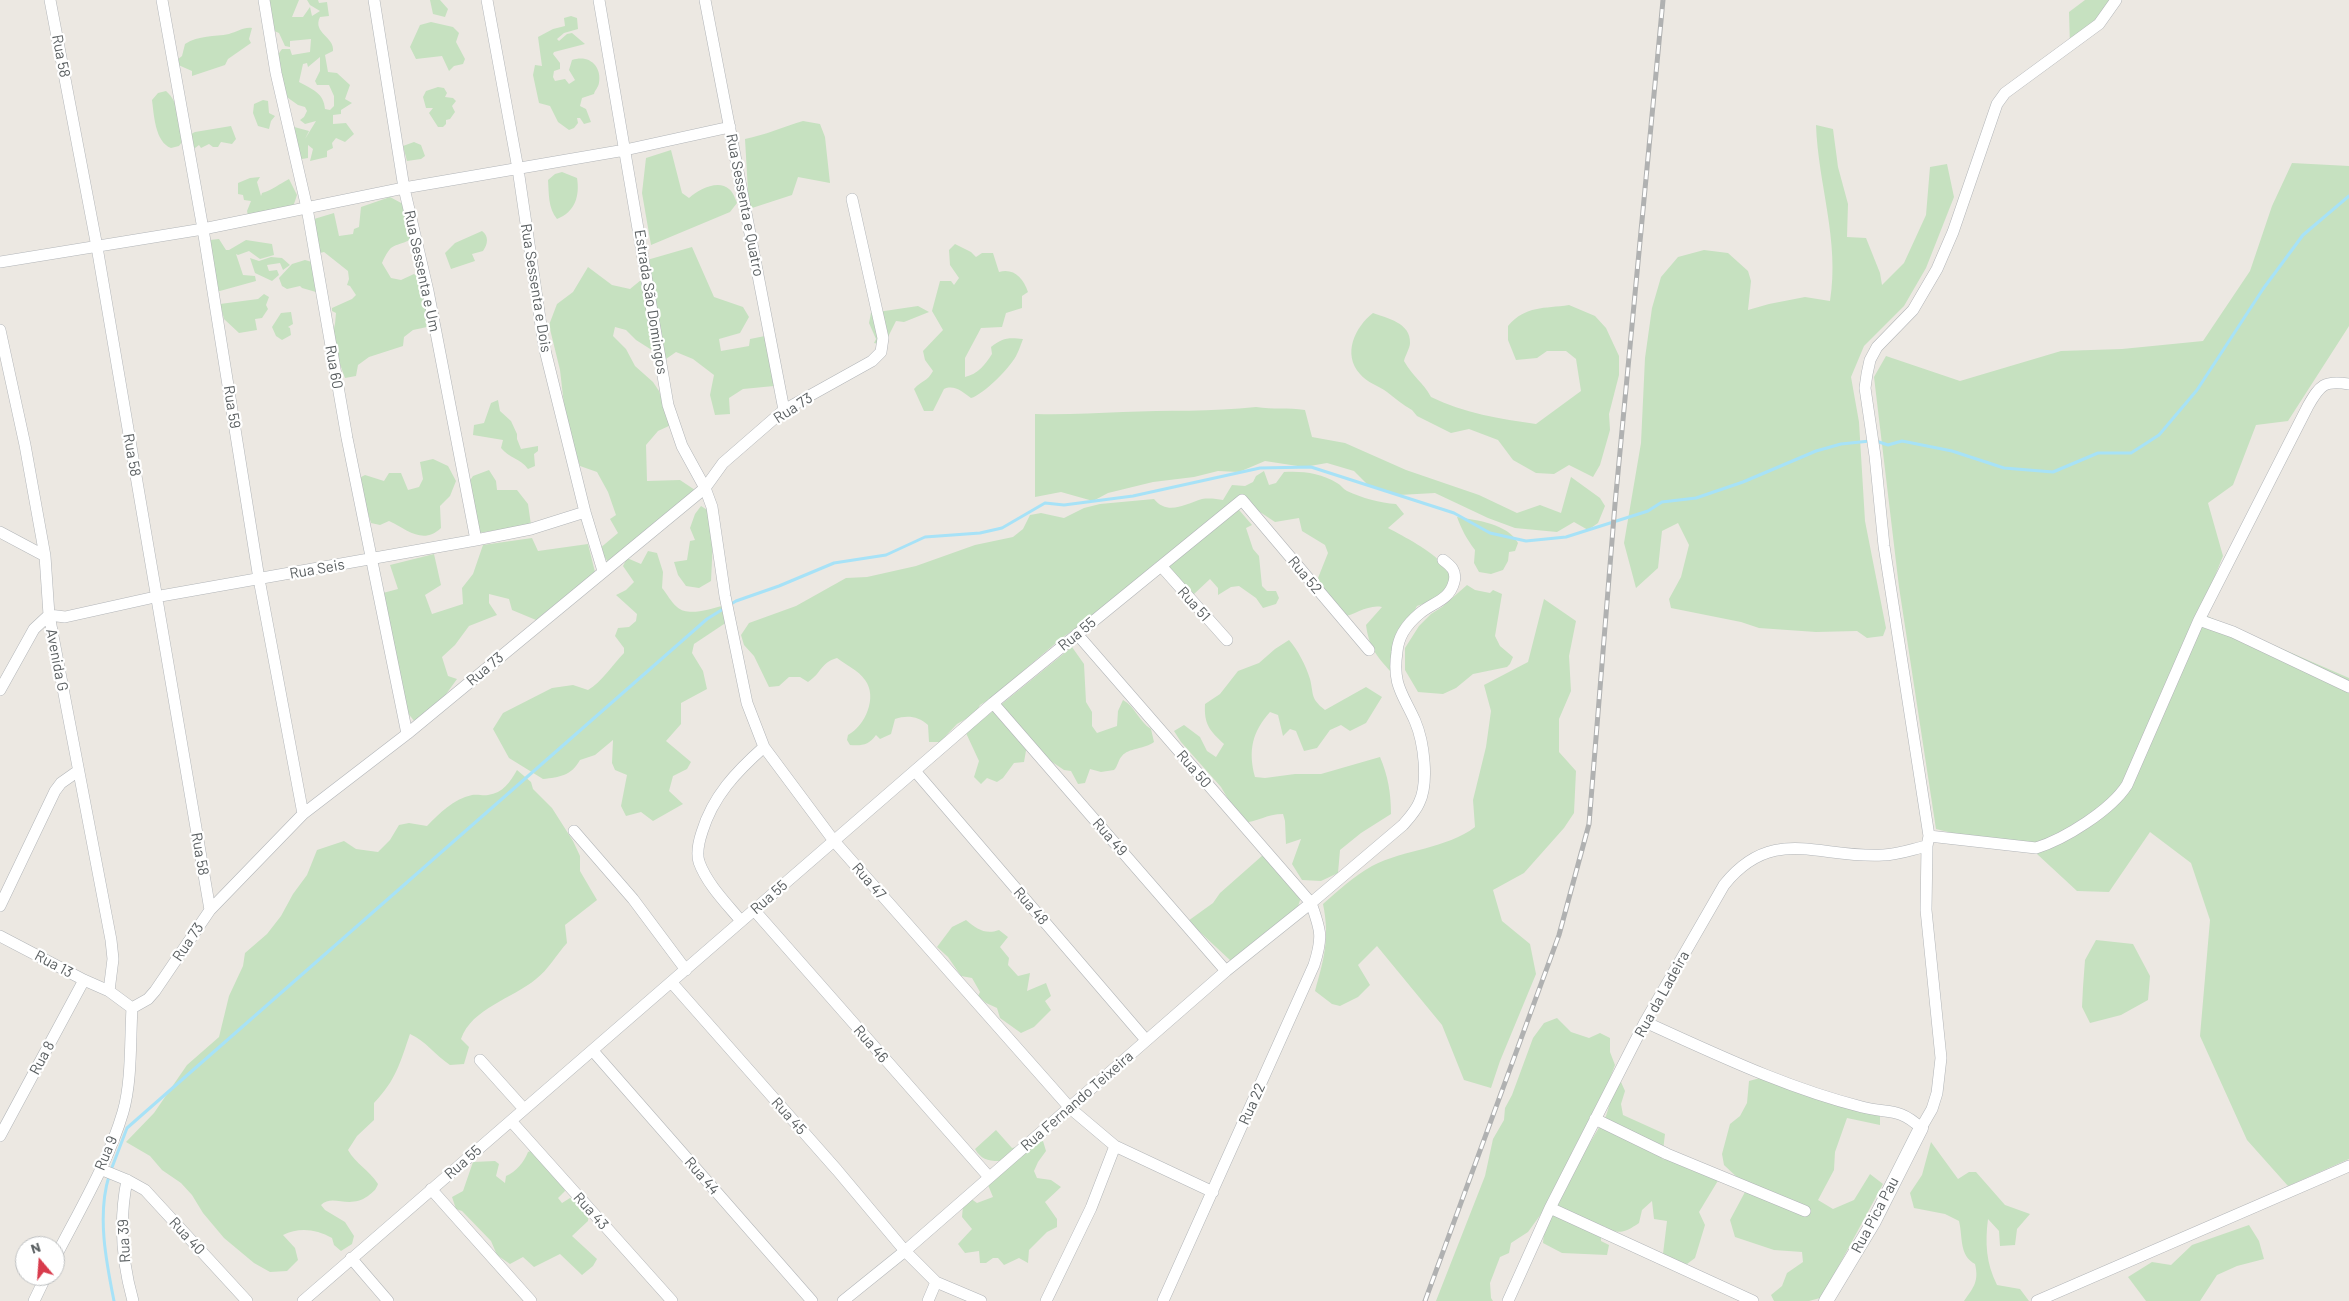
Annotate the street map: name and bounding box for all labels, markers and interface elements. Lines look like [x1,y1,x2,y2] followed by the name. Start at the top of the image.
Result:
[48,33,74,79] street label: Rua 58
[722,132,768,278] street label: Rua Sessenta e Quatro
[400,208,444,334] street label: Rua Sessenta e Um
[517,222,555,354] street label: Rua Sessenta e Dois
[631,228,671,376] street label: Estrada São Domingos
[321,344,347,390] street label: Rua 60
[220,384,244,430] street label: Rua 59
[770,389,816,427] street label: Rua 73
[119,432,145,478] street label: Rua 58
[1284,553,1326,597] street label: Rua 52
[288,555,346,583] street label: Rua Seis
[1174,583,1214,625] street label: Rua 51
[1055,613,1099,655] street label: Rua 55
[42,627,72,693] street label: Avenida G
[463,648,507,690] street label: Rua 73
[1173,746,1215,792] street label: Rua 50
[1089,815,1131,859] street label: Rua 49
[187,831,213,877] street label: Rua 58
[848,859,890,903] street label: Rua 47
[747,876,791,918] street label: Rua 55
[1010,884,1052,928] street label: Rua 48
[169,919,207,965] street label: Rua 73
[32,946,76,982] street label: Rua 13
[1631,948,1693,1040] street label: Rua da Ladeira
[850,1022,892,1066] street label: Rua 46
[26,1038,58,1078] street label: Rua 8
[1017,1047,1137,1155] street label: Rua Fernando Teixeira
[1235,1080,1269,1128] street label: Rua 22
[768,1094,810,1138] street label: Rua 45
[91,1133,121,1173] street label: Rua 9
[441,1141,485,1183] street label: Rua 55
[681,1153,723,1199] street label: Rua 44
[1847,1174,1903,1256] street label: Rua Pica Pau
[570,1189,612,1233] street label: Rua 43
[165,1214,209,1258] street label: Rua 40
[114,1219,134,1263] street label: Rua 39
[15,1236,65,1286] north arrow
[28,1238,43,1257] text: N

